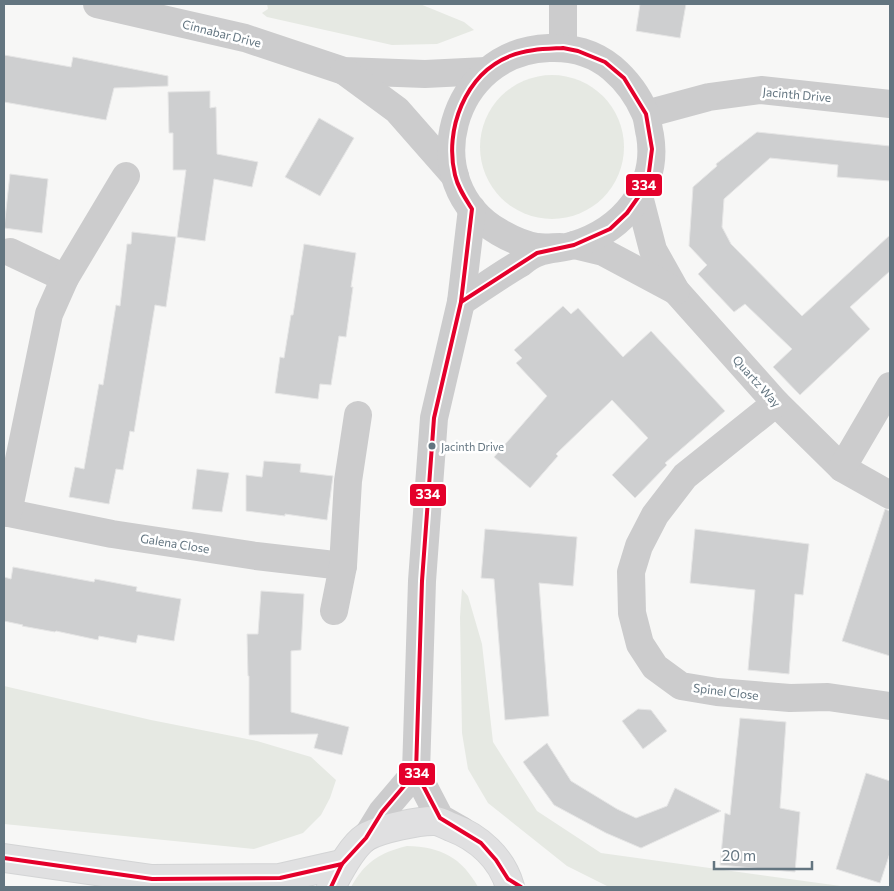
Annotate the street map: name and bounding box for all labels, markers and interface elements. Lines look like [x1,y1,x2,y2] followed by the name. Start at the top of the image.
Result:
[181,16,263,50] street label: Cinnabar Drive
[762,84,832,105] street label: Jacinth Drive
[625,173,663,197] line badge: 334
[632,176,657,193] text: 334
[730,352,784,410] street label: Quartz Way
[441,440,504,454] place label: Jacinth Drive
[427,441,437,451] marker: Jacinth Drive
[409,483,447,507] line badge: 334
[416,485,441,502] text: 334
[139,531,211,555] street label: Galena Close
[692,680,760,702] street label: Spinel Close
[398,762,436,786] line badge: 334
[405,764,430,781] text: 334
[714,838,812,870] scale bar
[722,846,756,864] text: 20 m

